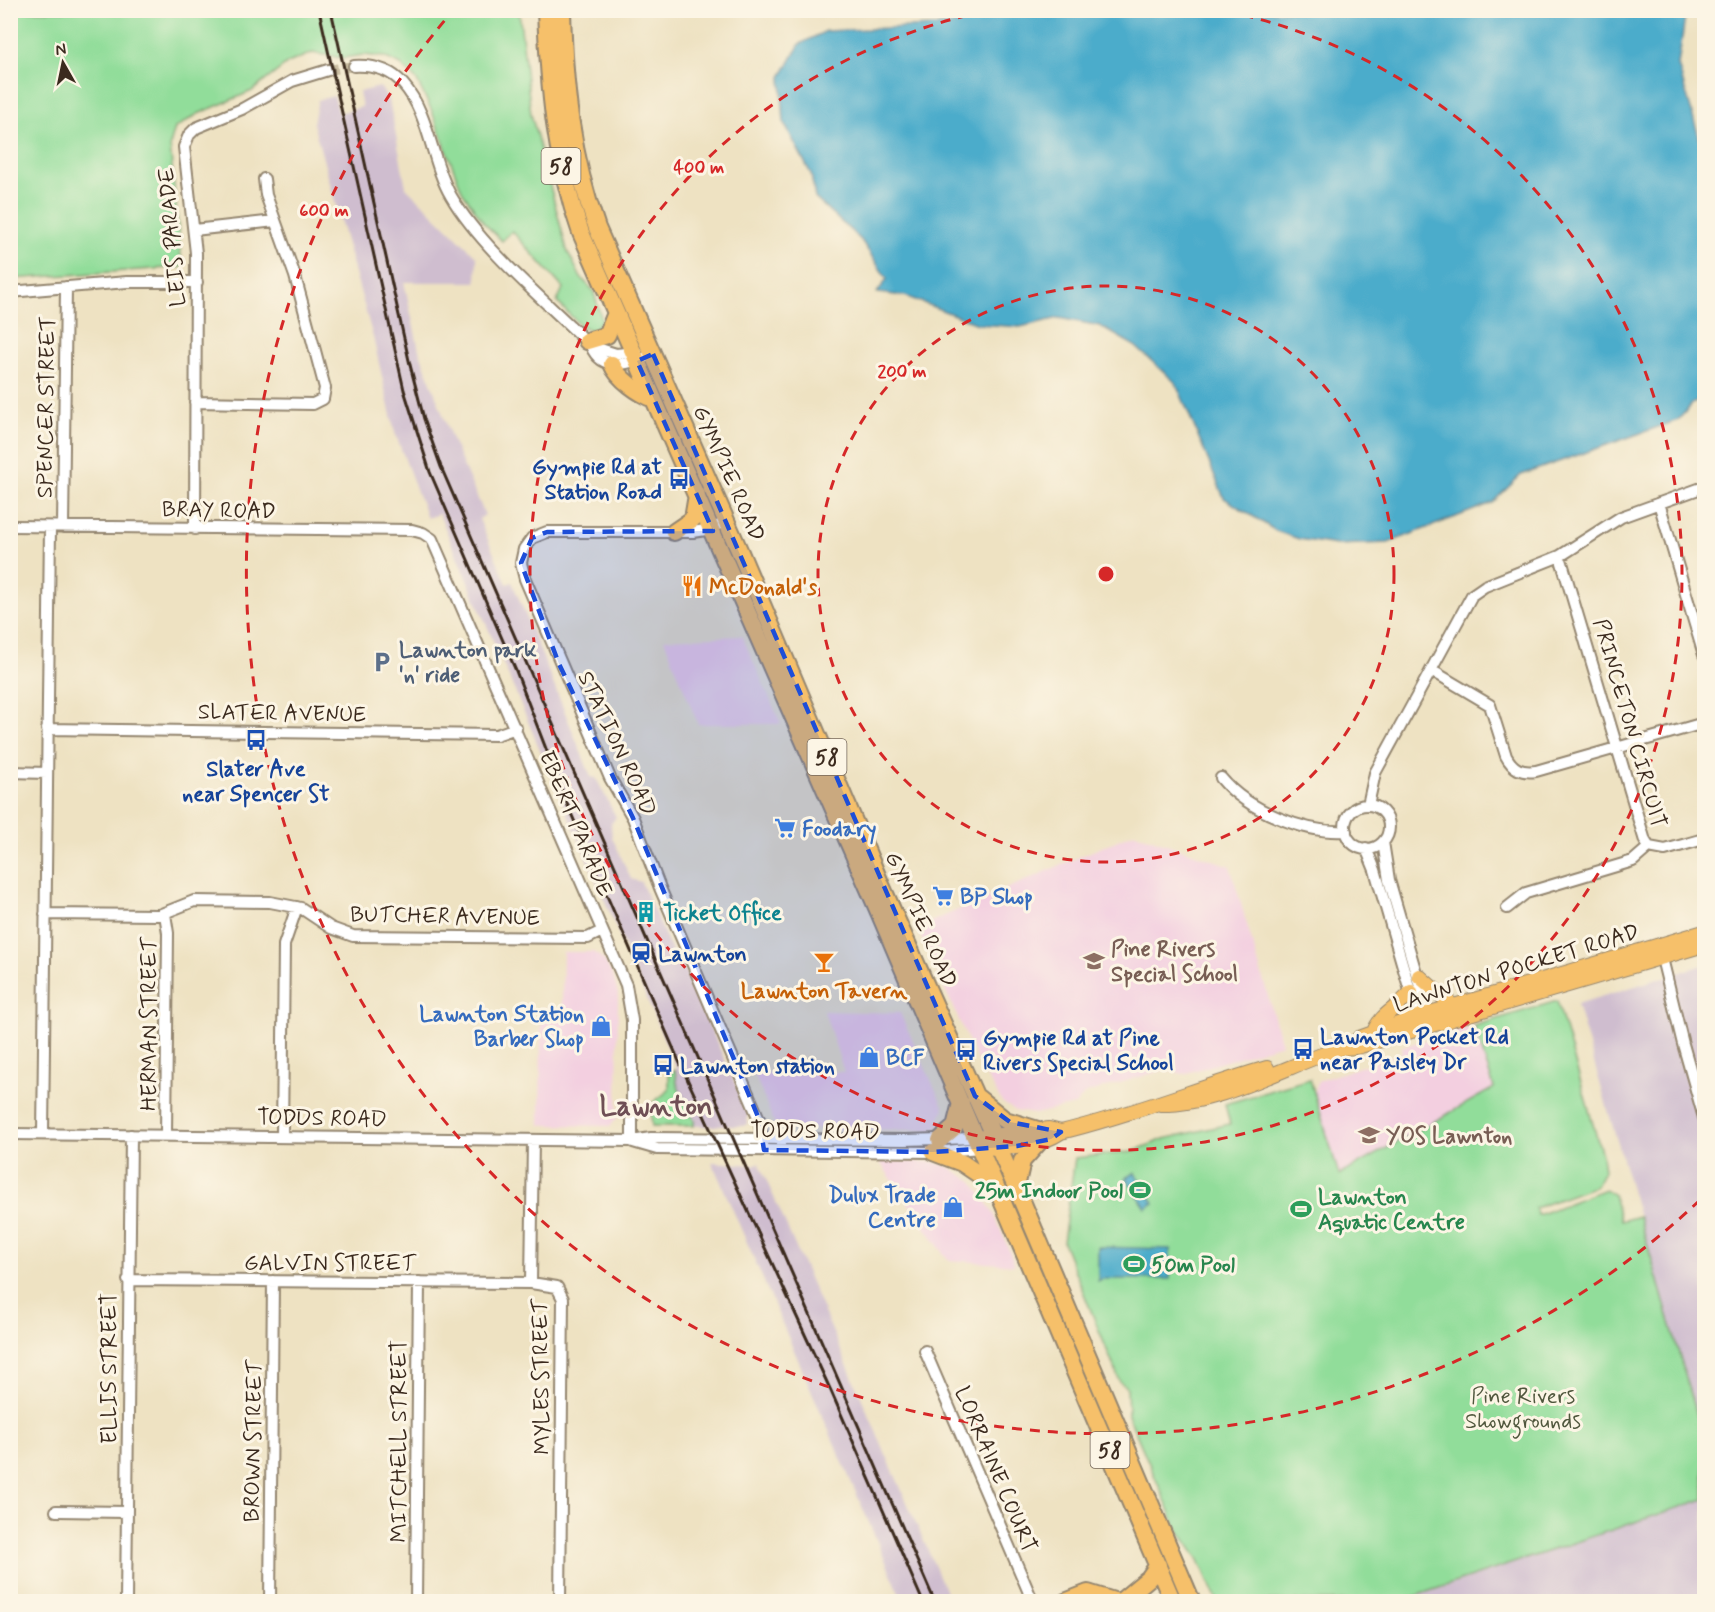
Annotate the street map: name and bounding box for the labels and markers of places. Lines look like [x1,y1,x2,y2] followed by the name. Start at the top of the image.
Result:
[532,454,663,507] place label: Gympie Rd at Station Road
[667,467,691,491] bus stop icon: Gympie Rd at Station Road
[1096,564,1116,584] centre of rings
[680,574,704,598] restaurant icon: McDonald's
[709,574,817,602] place label: McDonald's
[399,637,537,690] place label: Lawnton park 'n' ride
[370,650,394,674] parking icon: Lawnton park 'n' ride
[244,728,268,752] bus stop icon: Slater Ave near Spencer St
[182,756,330,809] place label: Slater Ave near Spencer St
[773,816,797,840] supermarket icon: Foodary
[802,816,876,845] place label: Foodary
[931,884,955,908] supermarket icon: BP Shop
[960,884,1033,912] place label: BP Shop
[634,900,658,924] building icon: Ticket Office
[663,900,782,928] place label: Ticket Office
[1111,936,1238,989] place label: Pine Rivers Special School
[629,941,653,965] station icon: Lawnton
[658,941,747,969] place label: Lawnton
[1082,949,1106,973] school or university icon: Pine Rivers Special School
[812,950,836,974] bar icon: Lawnton Tavern
[741,978,908,1006] place label: Lawnton Tavern
[419,1001,584,1054] place label: Lawnton Station Barber Shop
[589,1014,613,1038] shop icon: Lawnton Station Barber Shop
[1320,1024,1509,1077] place label: Lawnton Pocket Rd near Paisley Dr
[983,1025,1174,1078] place label: Gympie Rd at Pine Rivers Special School
[1291,1037,1315,1061] bus stop icon: Lawnton Pocket Rd near Paisley Dr
[954,1038,978,1062] bus stop icon: Gympie Rd at Pine Rivers Special School
[857,1045,881,1069] shop icon: BCF
[886,1045,925,1073] place label: BCF
[651,1053,675,1077] bus stop icon: Lawnton station
[680,1053,835,1081] place label: Lawnton station
[1357,1123,1381,1147] school or university icon: YOS Lawnton
[1386,1123,1512,1151] place label: YOS Lawnton
[975,1178,1124,1206] place label: 25m Indoor Pool
[1128,1178,1152,1202] sports icon: 25m Indoor Pool
[828,1182,936,1235] place label: Dulux Trade Centre
[1318,1184,1465,1237] place label: Lawnton Aquatic Centre
[941,1195,965,1219] shop icon: Dulux Trade Centre
[1289,1197,1313,1221] sports icon: Lawnton Aquatic Centre
[1122,1252,1146,1276] sports icon: 50m Pool
[1151,1252,1236,1280] place label: 50m Pool

